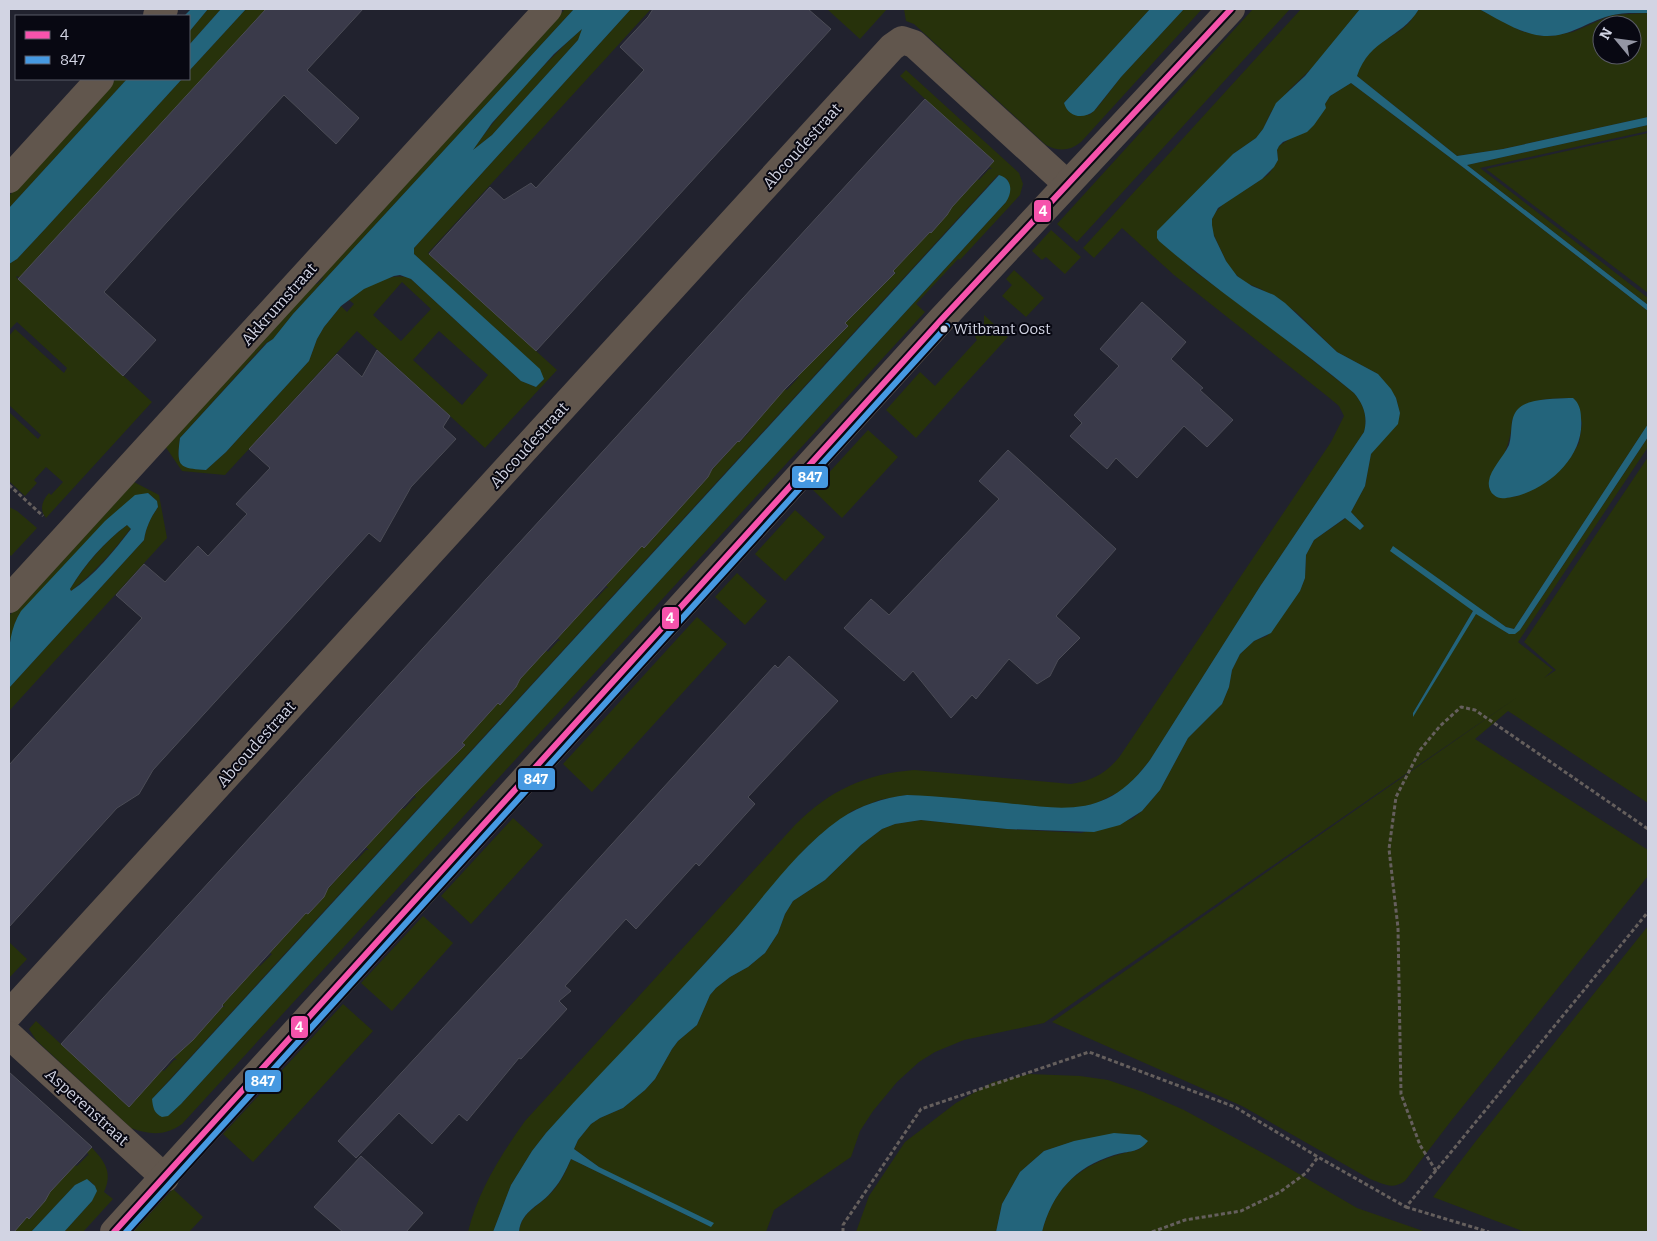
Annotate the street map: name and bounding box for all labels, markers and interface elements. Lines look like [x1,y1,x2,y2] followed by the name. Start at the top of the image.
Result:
[15,15,190,80] legend
[1592,15,1642,65] north arrow
[1596,25,1616,43] text: N
[60,26,69,44] text: 4
[60,51,86,69] text: 847
[758,99,846,193] street label: Abcoudestraat
[1033,199,1052,223] line badge: 4
[1039,203,1048,220] text: 4
[237,259,321,349] street label: Akkrumstraat
[953,320,1051,338] place label: Witbrant Oost
[939,324,949,334] marker: Witbrant Oost
[485,398,573,492] street label: Abcoudestraat
[791,465,829,489] line badge: 847
[798,469,823,486] text: 847
[661,606,680,630] line badge: 4
[666,610,675,627] text: 4
[212,697,300,791] street label: Abcoudestraat
[517,767,556,791] line badge: 847
[524,771,549,788] text: 847
[290,1015,309,1039] line badge: 4
[295,1019,304,1036] text: 4
[41,1065,133,1150] street label: Asperenstraat
[244,1069,282,1093] line badge: 847
[251,1073,276,1090] text: 847

